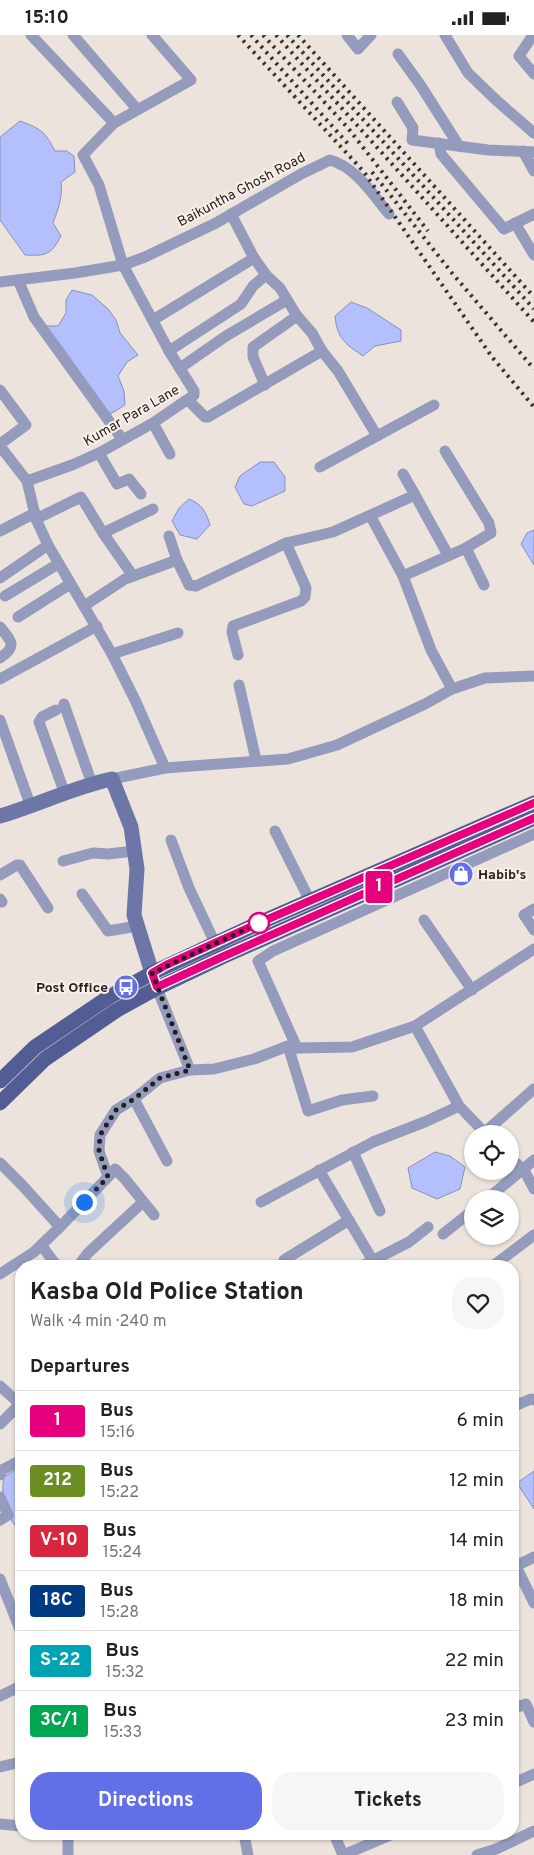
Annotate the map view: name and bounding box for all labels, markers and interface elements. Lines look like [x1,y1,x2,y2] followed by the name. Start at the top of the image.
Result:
[25,6,69,30] text: 15:10
[175,149,309,231] street label: Baikuntha Ghosh Road
[81,382,183,451] street label: Kumar Para Lane
[448,861,474,887] shop icon: Habib's
[478,867,526,884] place label: Habib's
[363,871,395,903] line badge: 1
[375,875,383,898] text: 1
[248,912,270,934] unlabelled marker
[113,974,139,1000] bus stop icon: Post Office
[36,980,108,997] place label: Post Office
[464,1125,519,1245] map controls
[464,1125,519,1180] button: locate
[72,1190,97,1215] your location
[464,1190,519,1245] button: layers
[452,1277,504,1329] button: heart
[30,1278,304,1308] text: Kasba Old Police Station
[30,1312,167,1332] text: Walk · 4 min · 240 m
[30,1355,130,1379] text: Departures
[100,1399,134,1423] text: Bus
[54,1409,61,1432] text: 1
[457,1409,504,1433] text: 6 min
[100,1423,135,1443] text: 15:16
[100,1459,134,1483] text: Bus
[43,1469,72,1492] text: 212
[449,1469,504,1493] text: 12 min
[100,1483,139,1503] text: 15:22
[103,1519,137,1543] text: Bus
[40,1529,78,1552] text: V-10
[449,1529,504,1553] text: 14 min
[103,1543,142,1563] text: 15:24
[100,1579,134,1603] text: Bus
[43,1589,72,1612] text: 18C
[449,1589,504,1613] text: 18 min
[100,1603,139,1623] text: 15:28
[106,1639,139,1663] text: Bus
[40,1649,81,1672] text: S-22
[445,1649,504,1673] text: 22 min
[106,1663,144,1683] text: 15:32
[103,1699,137,1723] text: Bus
[40,1709,78,1732] text: 3C/1
[445,1709,504,1733] text: 23 min
[103,1723,142,1743] text: 15:33
[30,1772,262,1830] button: Directions
[272,1772,504,1830] button: Tickets

